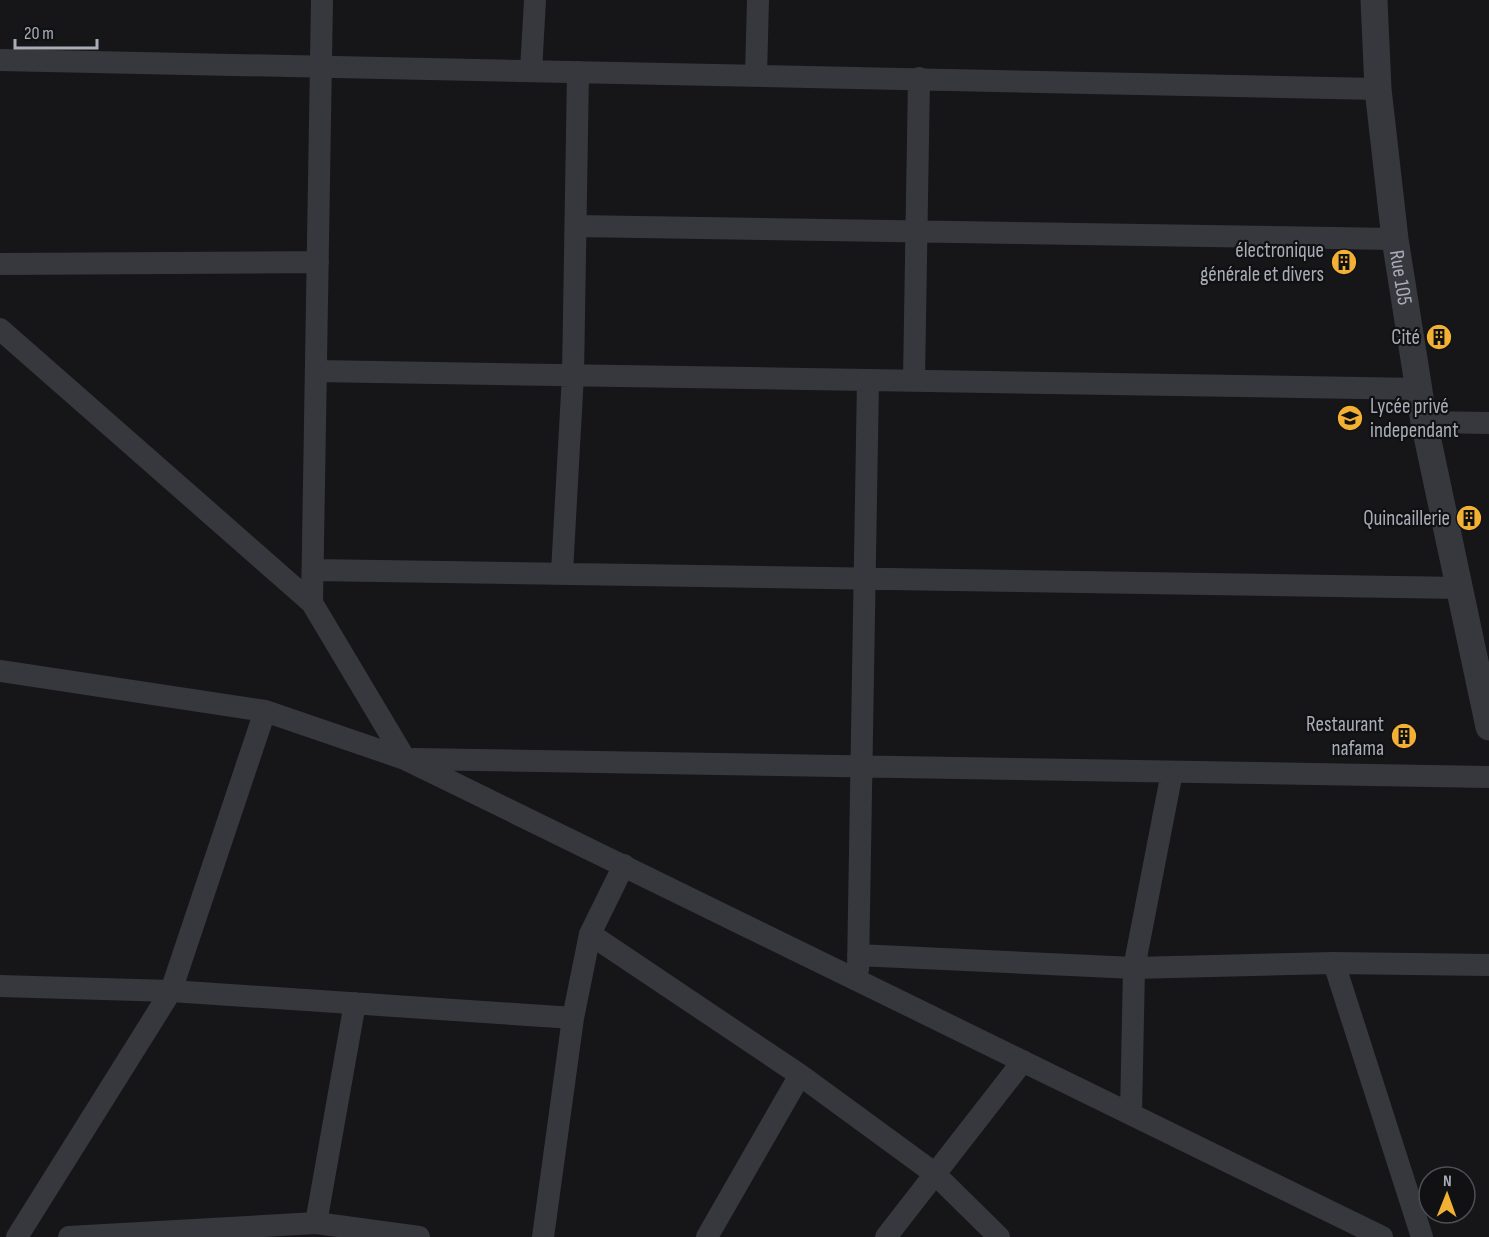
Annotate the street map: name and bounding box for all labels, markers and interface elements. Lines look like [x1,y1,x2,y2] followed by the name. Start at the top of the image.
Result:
[15,12,98,50] scale bar
[24,23,54,44] text: 20 m
[1200,238,1324,287] place label: électronique générale et divers
[1329,247,1359,277] building icon: électronique générale et divers
[1384,248,1417,307] street label: Rue 105
[1424,322,1454,352] building icon: Cité
[1391,325,1420,350] place label: Cité
[1370,394,1459,443] place label: Lycée privé independant
[1335,403,1365,433] school or university icon: Lycée privé independant
[1454,503,1484,533] building icon: Quincaillerie
[1363,506,1450,531] place label: Quincaillerie
[1306,712,1384,761] place label: Restaurant nafama
[1389,721,1419,751] building icon: Restaurant nafama
[1417,1165,1477,1225] north arrow
[1443,1172,1452,1191] text: N

